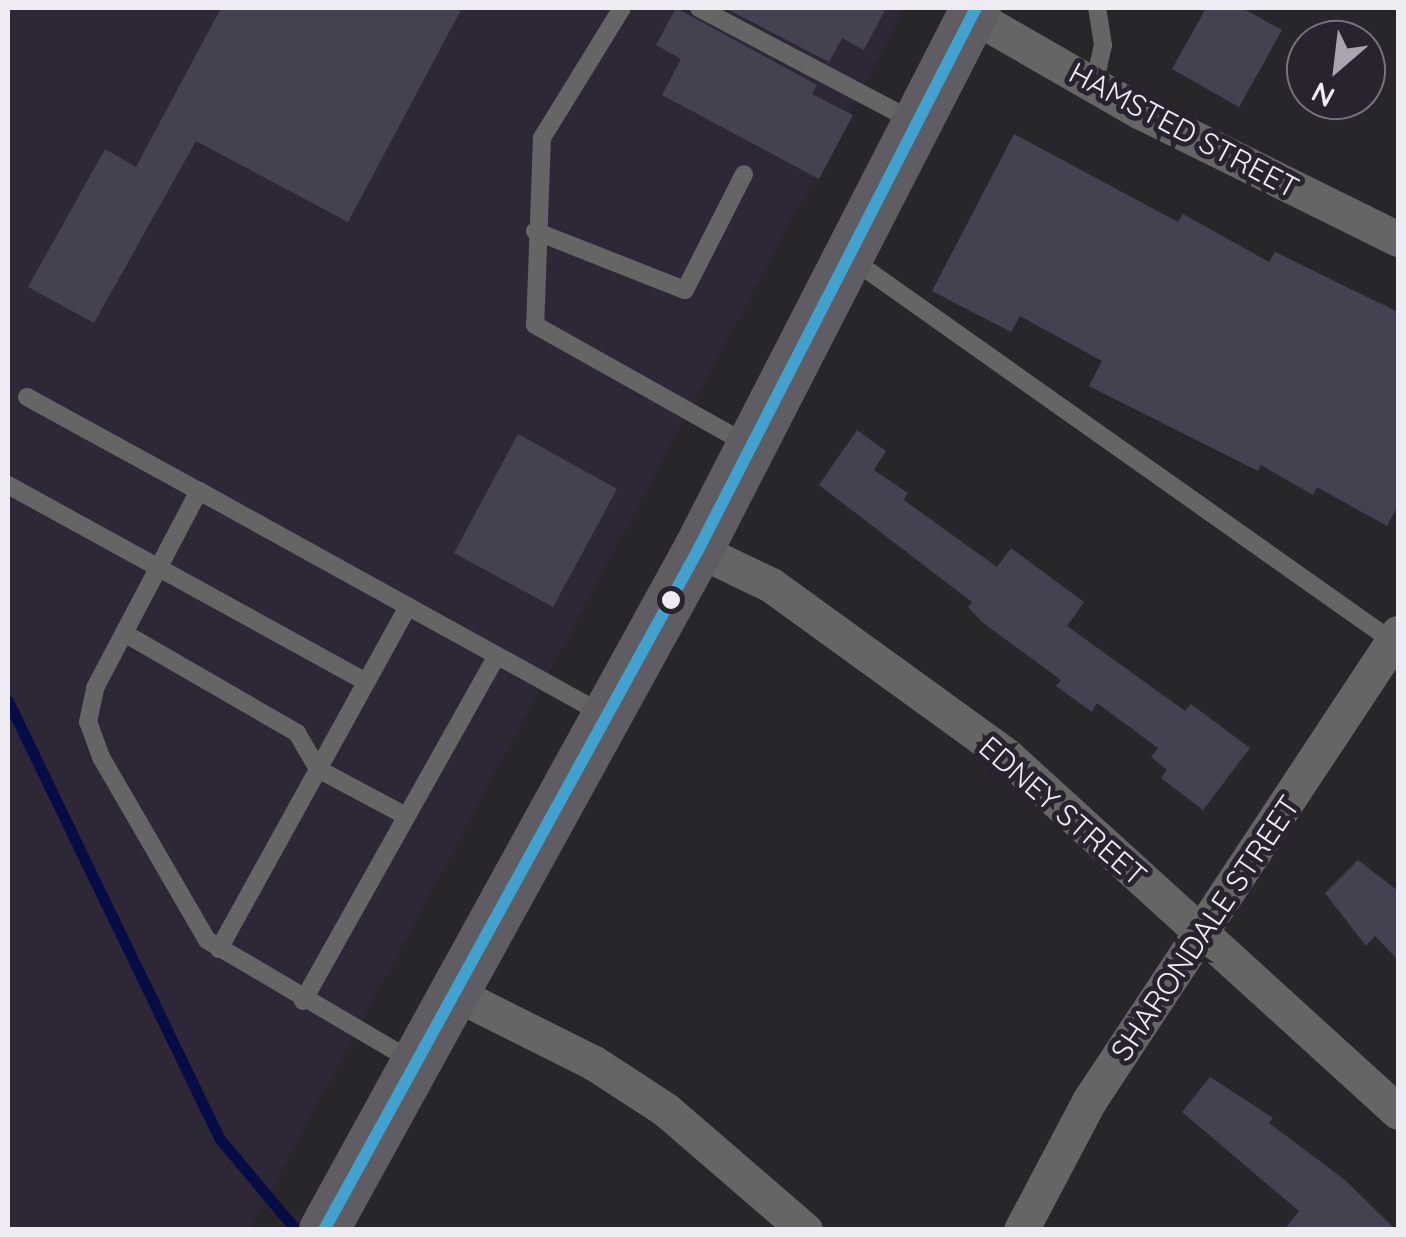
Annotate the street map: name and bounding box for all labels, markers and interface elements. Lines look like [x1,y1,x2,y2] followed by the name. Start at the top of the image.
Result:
[1286,20,1386,120] north arrow
[1063,54,1305,206] street label: HAMSTED STREET
[1305,75,1340,115] text: N
[661,590,681,610] unlabelled marker
[972,729,1154,893] street label: EDNEY STREET
[1103,789,1307,1067] street label: SHARONDALE STREET

